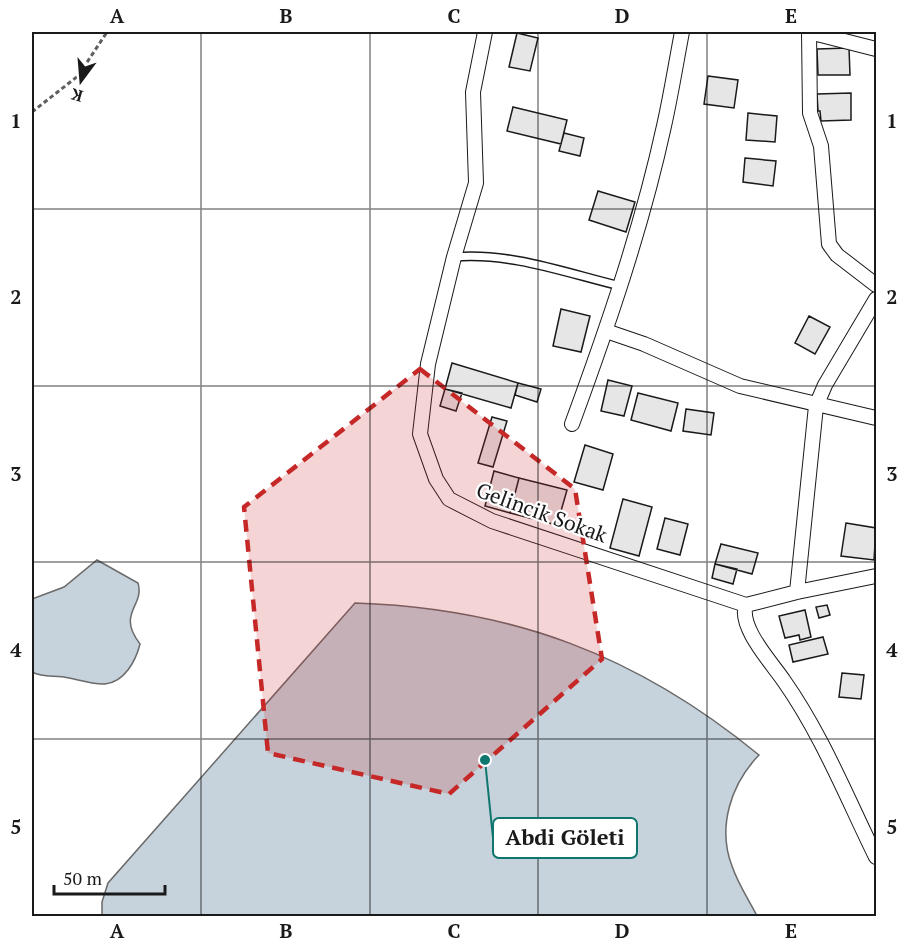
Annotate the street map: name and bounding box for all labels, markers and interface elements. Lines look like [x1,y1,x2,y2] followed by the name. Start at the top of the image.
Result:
[110,2,125,29] text: A
[280,2,293,29] text: B
[447,2,461,29] text: C
[615,2,629,29] text: D
[785,2,797,29] text: E
[51,51,111,111] north arrow
[68,83,85,108] text: K
[10,107,22,134] text: 1
[886,107,898,134] text: 1
[10,283,22,310] text: 2
[886,283,898,310] text: 2
[10,460,22,487] text: 3
[886,460,898,487] text: 3
[473,475,611,549] street label: Gelincik Sokak
[10,636,22,663] text: 4
[886,636,898,663] text: 4
[10,813,22,840] text: 5
[886,813,898,840] text: 5
[493,818,637,858] callout: Abdi Göleti
[505,822,625,851] text: Abdi Göleti
[54,858,165,896] scale bar
[63,866,103,890] text: 50 m
[110,917,125,944] text: A
[280,917,293,944] text: B
[447,917,461,944] text: C
[615,917,629,944] text: D
[785,917,797,944] text: E

